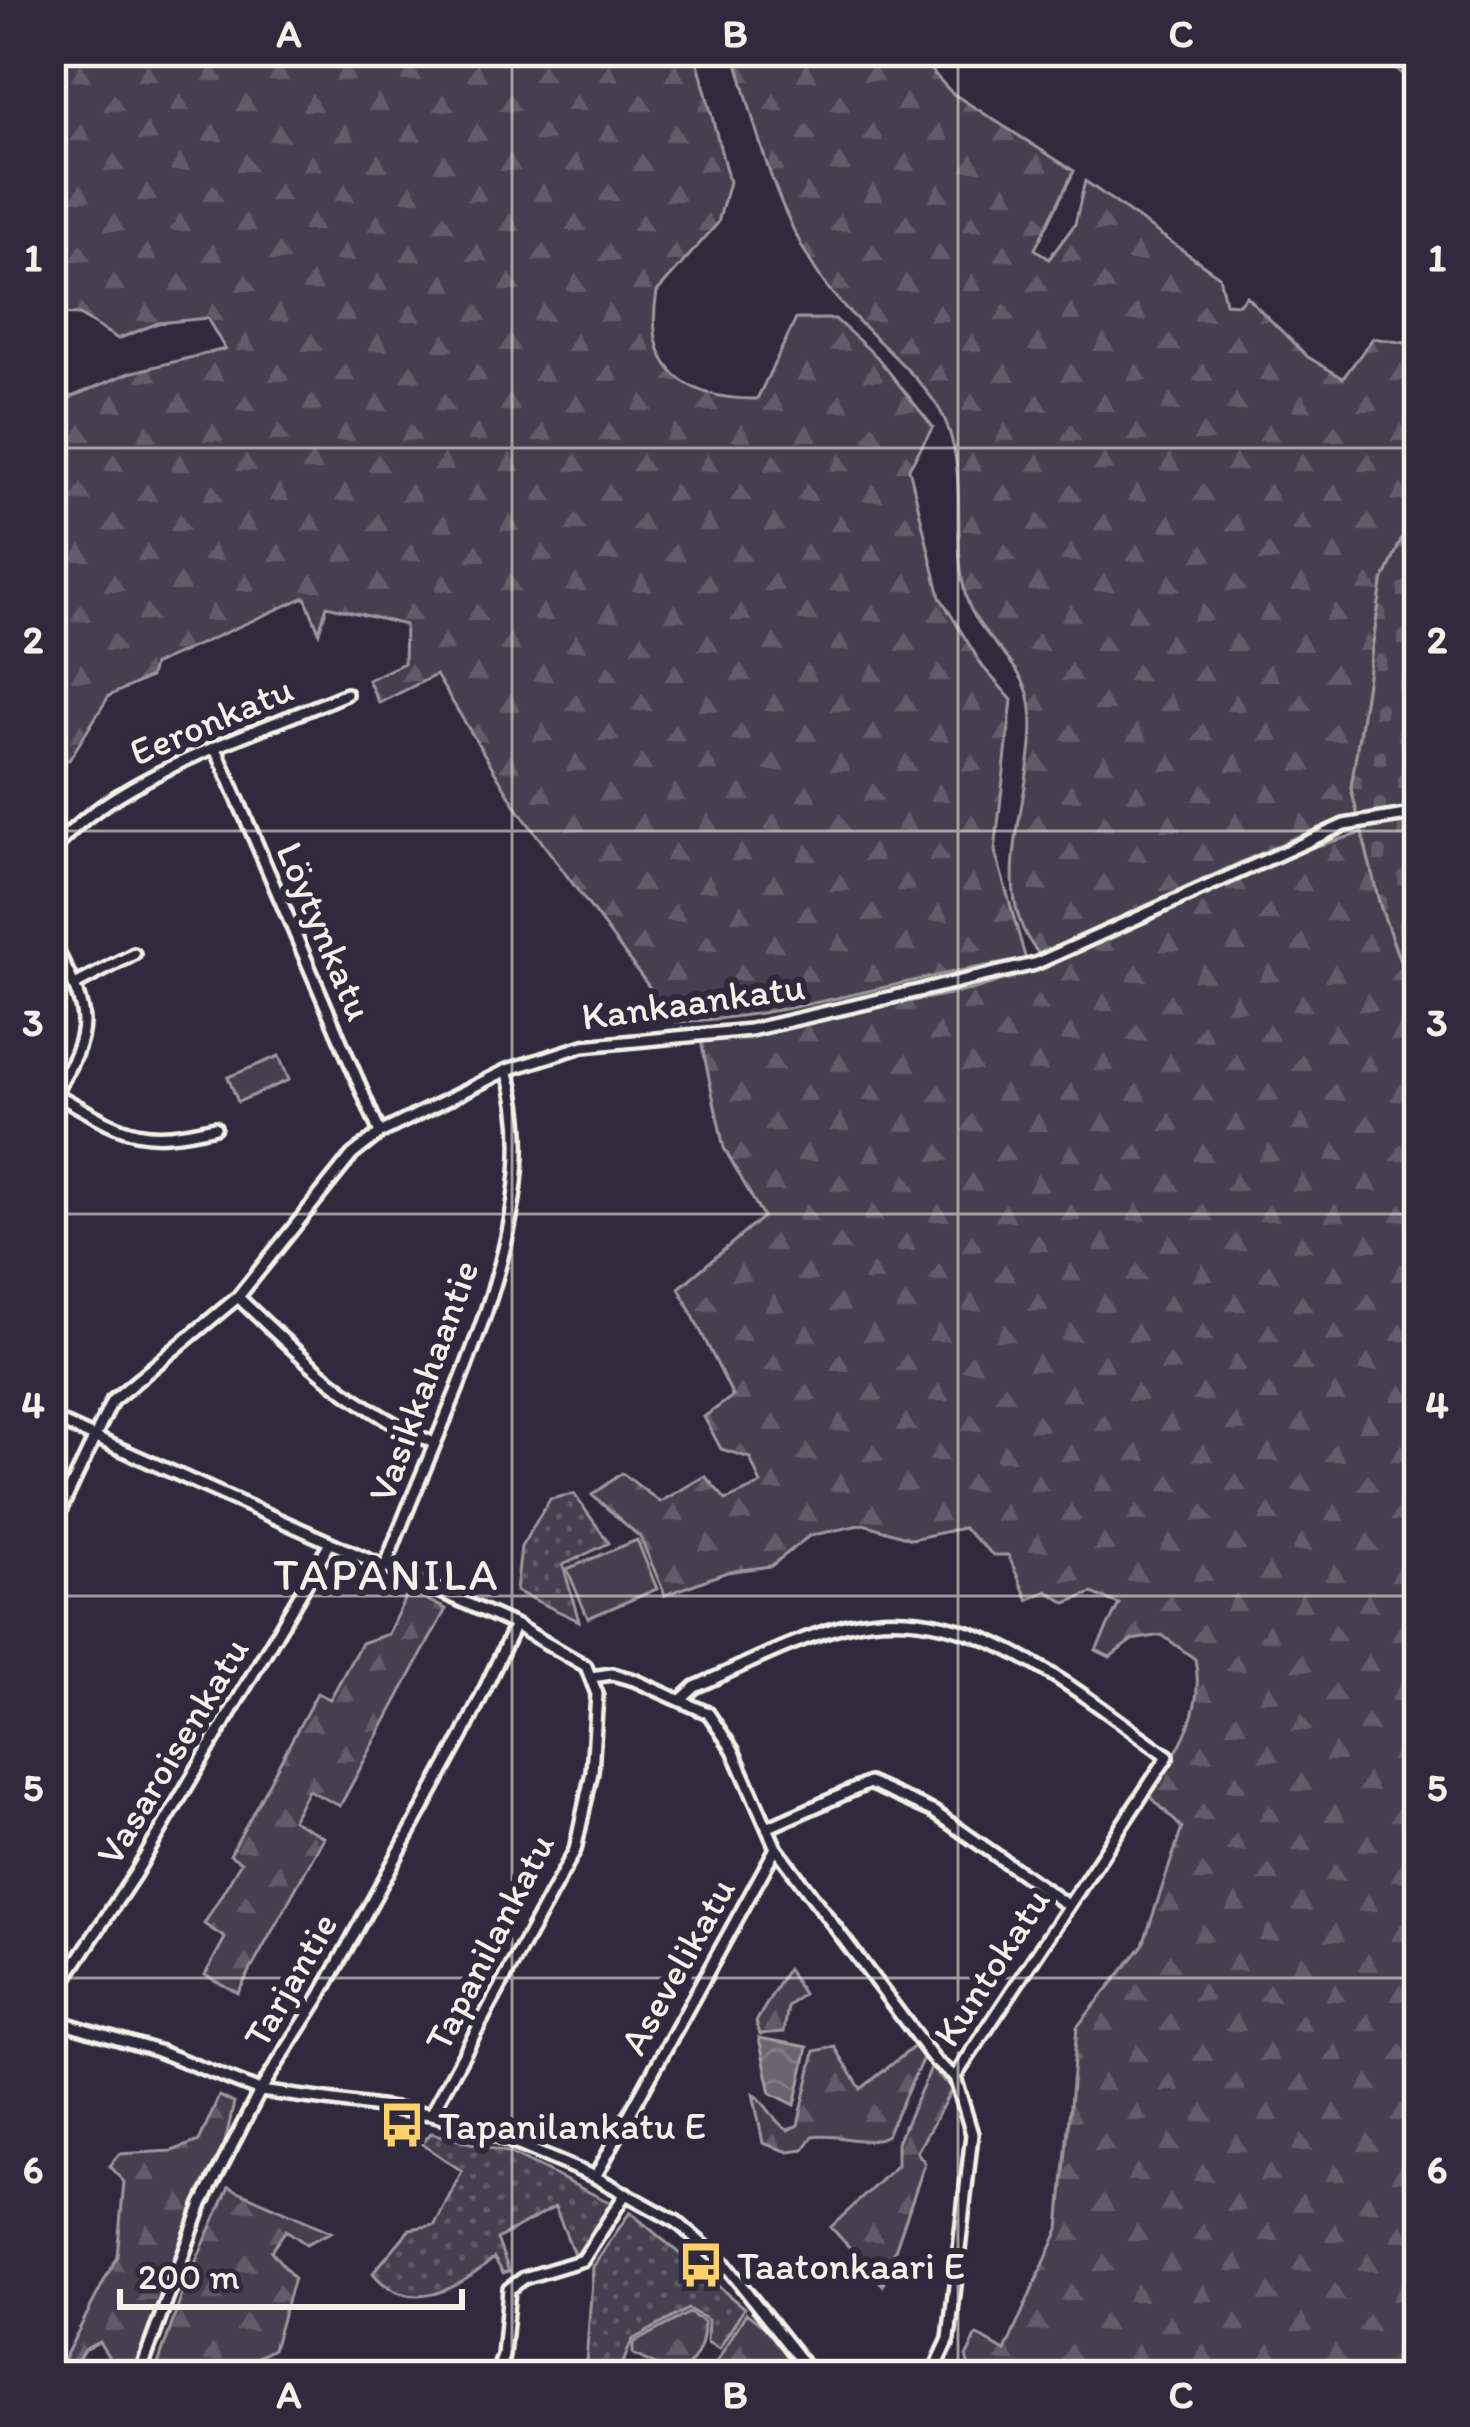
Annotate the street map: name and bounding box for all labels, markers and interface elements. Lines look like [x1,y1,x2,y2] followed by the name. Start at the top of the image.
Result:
[277,10,302,57] text: A
[722,10,748,57] text: B
[1168,10,1194,57] text: C
[24,234,42,281] text: 1
[1428,234,1446,281] text: 1
[23,616,44,663] text: 2
[1427,616,1448,663] text: 2
[122,665,300,775] street label: Eeronkatu
[266,835,384,1027] street label: Löytynkatu
[578,962,808,1040] street label: Kankaankatu
[22,999,44,1046] text: 3
[1426,999,1448,1046] text: 3
[358,1254,488,1508] street label: Vasikkahaantie
[21,1381,45,1428] text: 4
[1425,1381,1449,1428] text: 4
[273,1547,501,1601] district label: TAPANILA
[86,1629,258,1873] street label: Vasaroisenkatu
[23,1764,44,1811] text: 5
[1427,1764,1448,1811] text: 5
[414,1825,564,2059] street label: Tapanilankatu
[609,1869,745,2063] street label: Asevelikatu
[923,1879,1059,2055] street label: Kuntokatu
[233,1904,347,2056] street label: Tarjantie
[377,2100,427,2150] bus stop icon: Tapanilankatu E
[438,2102,706,2149] place label: Tapanilankatu E
[23,2146,43,2193] text: 6
[1427,2146,1447,2193] text: 6
[120,2235,462,2309] scale bar
[676,2240,726,2290] bus stop icon: Taatonkaari E
[737,2242,965,2289] place label: Taatonkaari E
[138,2255,240,2298] text: 200 m
[277,2371,302,2418] text: A
[722,2371,748,2418] text: B
[1168,2371,1194,2418] text: C

